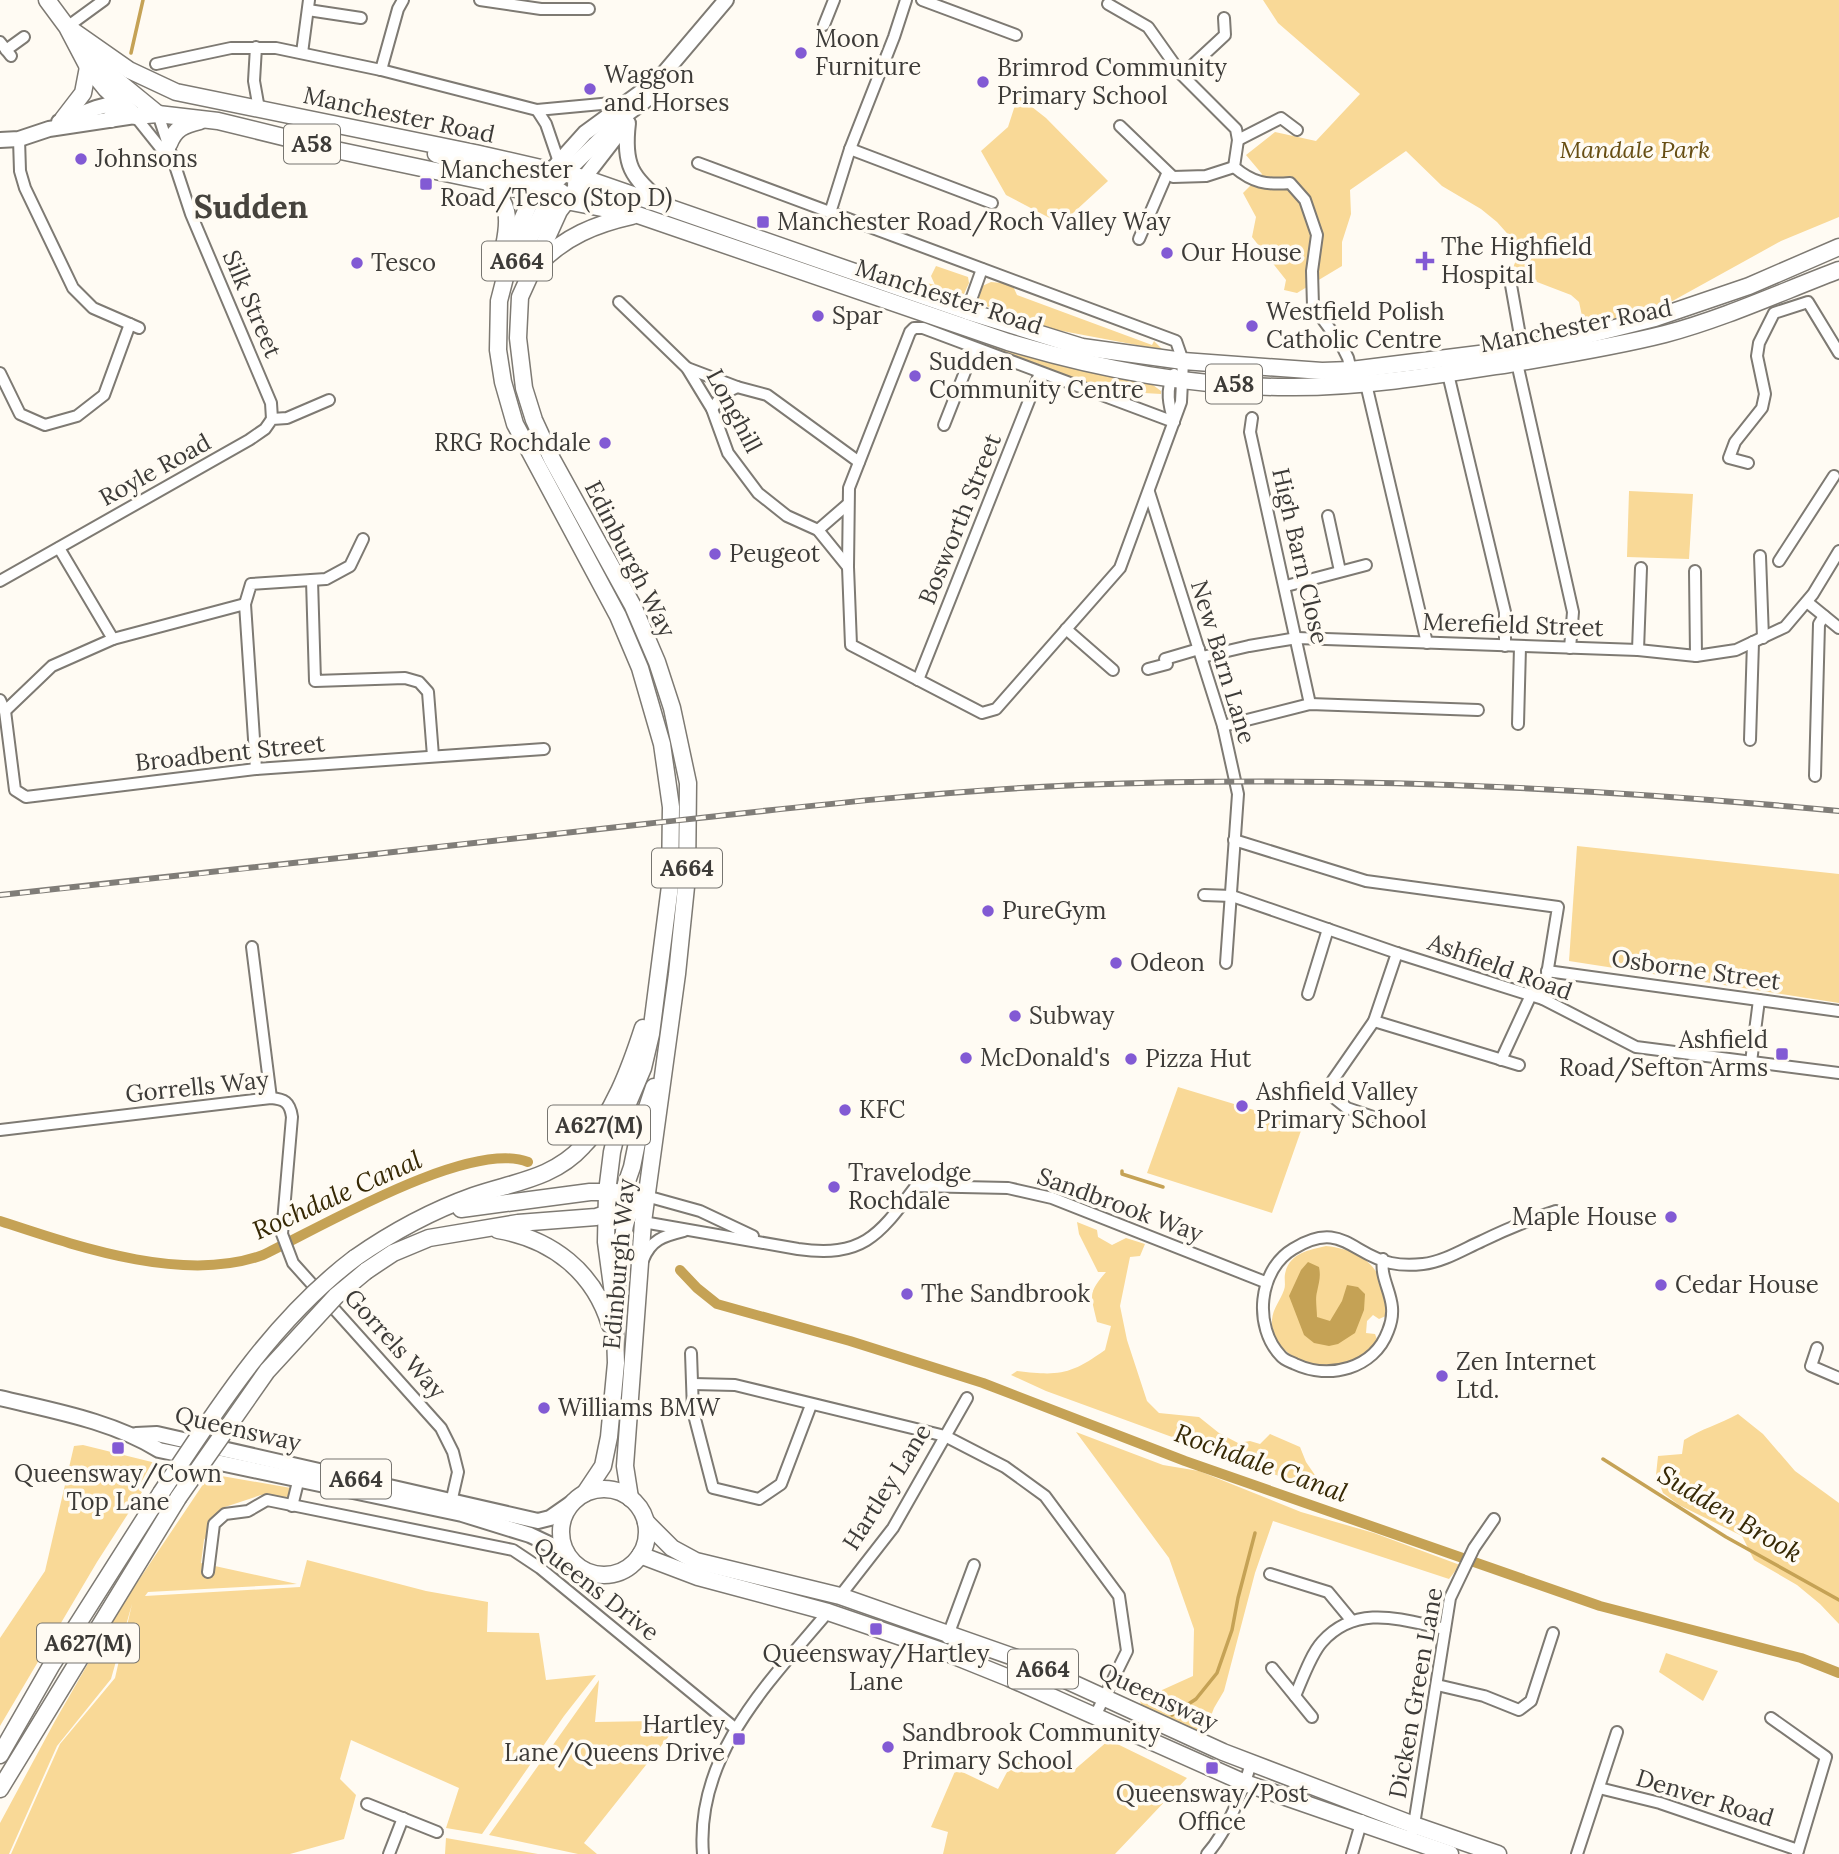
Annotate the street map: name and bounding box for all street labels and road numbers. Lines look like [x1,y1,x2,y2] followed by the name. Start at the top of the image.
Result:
[301,79,498,150] street label: Manchester Road
[284,125,340,164] road number: A58
[482,242,552,280] road number: A664
[216,245,289,363] street label: Silk Street
[852,252,1047,341] street label: Manchester Road
[1477,292,1675,359] street label: Manchester Road
[700,364,769,458] street label: Longhill
[1206,364,1262,404] road number: A58
[94,426,216,513] street label: Royle Road
[911,428,1008,609] street label: Bosworth Street
[1265,465,1336,647] street label: High Barn Close
[578,475,683,642] street label: Edinburgh Way
[1184,576,1263,747] street label: New Barn Lane
[1422,606,1605,643] street label: Merefield Street
[133,727,327,778] street label: Broadbent Street
[652,848,722,888] road number: A664
[1423,926,1577,1007] street label: Ashfield Road
[1609,942,1783,997] street label: Osborne Street
[124,1064,271,1109] street label: Gorrells Way
[548,1106,650,1144] road number: A627(M)
[1033,1160,1208,1249] street label: Sandbrook Way
[596,1177,641,1351] street label: Edinburgh Way
[338,1282,453,1405] street label: Gorrels Way
[172,1399,305,1458] street label: Queensway
[835,1418,938,1556] street label: Hartley Lane
[321,1460,391,1498] road number: A664
[527,1530,665,1647] street label: Queens Drive
[1382,1585,1449,1801] street label: Dicken Green Lane
[37,1624,139,1662] road number: A627(M)
[1008,1650,1078,1688] road number: A664
[1093,1655,1223,1738] street label: Queensway
[1632,1762,1778,1833] street label: Denver Road

